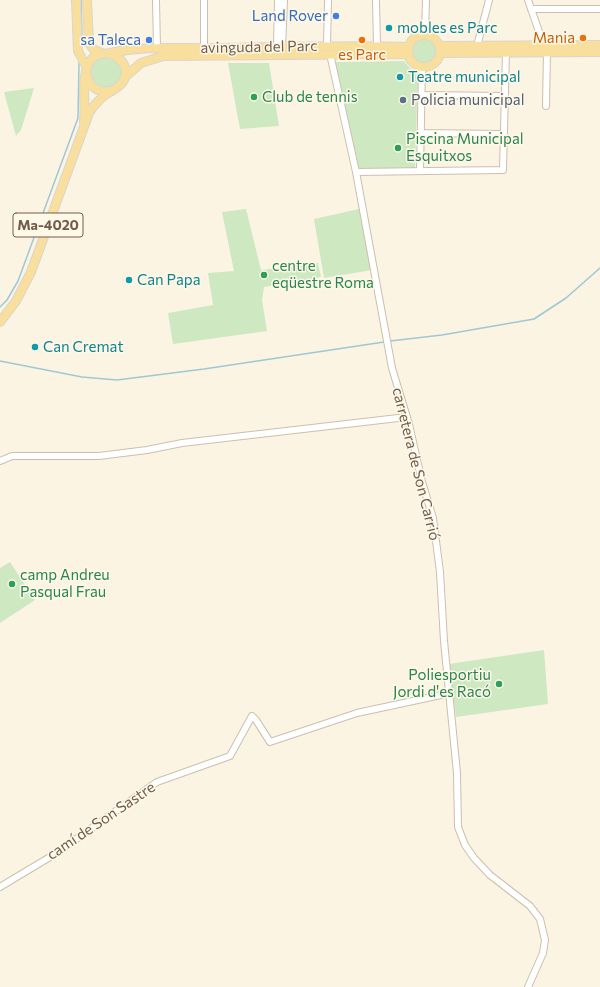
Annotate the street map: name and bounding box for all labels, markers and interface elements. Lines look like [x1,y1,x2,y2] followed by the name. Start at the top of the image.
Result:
[252,7,328,25] place label: Land Rover
[331,11,341,21] marker: Land Rover
[397,19,497,37] place label: mobles es Parc
[384,23,394,33] marker: mobles es Parc
[533,29,575,47] place label: Mania
[80,31,141,49] place label: sa Taleca
[578,33,588,43] marker: Mania
[144,35,154,45] marker: sa Taleca
[357,35,367,45] marker: es Parc
[200,37,318,57] street label: avinguda del Parc
[338,46,386,64] place label: es Parc
[408,68,521,86] place label: Teatre municipal
[395,72,405,82] marker: Teatre municipal
[262,88,357,106] place label: Club de tennis
[411,91,524,109] place label: Policia municipal
[249,92,259,102] marker: Club de tennis
[398,95,408,105] marker: Policia municipal
[406,130,524,165] place label: Piscina Municipal Esquitxos
[393,143,403,153] marker: Piscina Municipal Esquitxos
[13,213,83,237] road number: Ma-4020
[272,257,374,292] place label: centre eqüestre Roma
[259,270,269,280] marker: centre eqüestre Roma
[137,271,201,289] place label: Can Papa
[124,275,134,285] marker: Can Papa
[43,338,124,356] place label: Can Cremat
[30,342,40,352] marker: Can Cremat
[388,386,444,542] street label: carretera de Son Carrió
[20,566,110,601] place label: camp Andreu Pasqual Frau
[7,579,17,589] marker: camp Andreu Pasqual Frau
[393,666,491,701] place label: Poliesportiu Jordi d'es Racó
[494,679,504,689] marker: Poliesportiu Jordi d'es Racó
[43,778,159,864] street label: camí de Son Sastre

